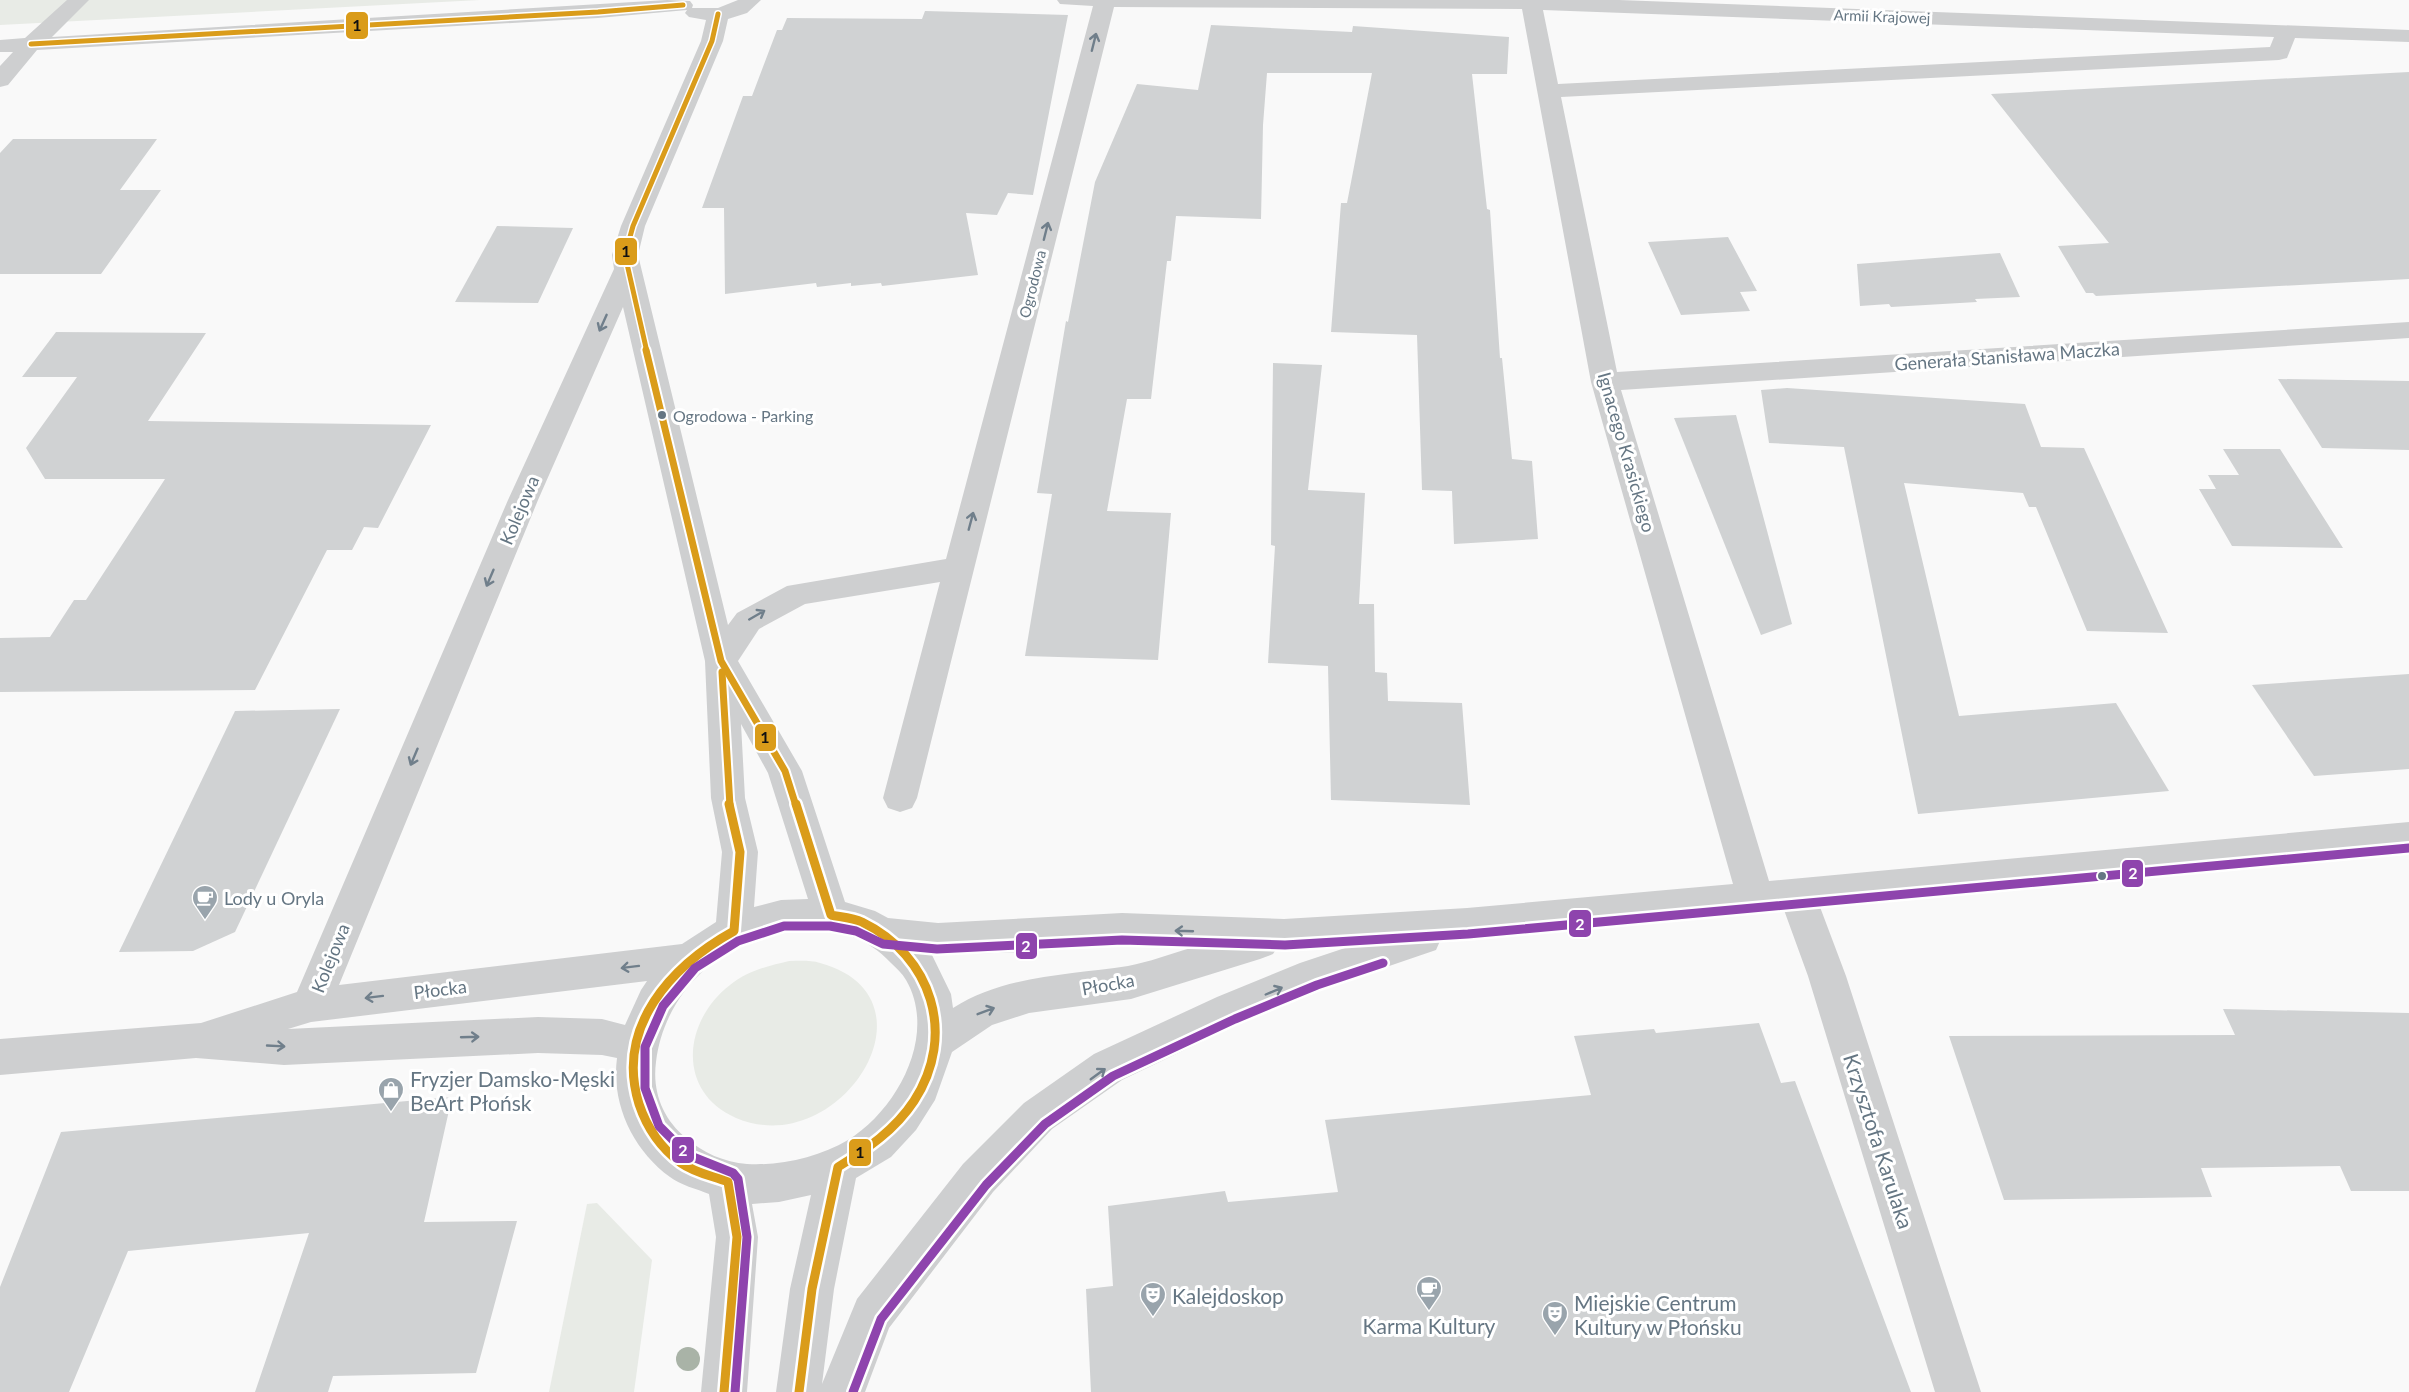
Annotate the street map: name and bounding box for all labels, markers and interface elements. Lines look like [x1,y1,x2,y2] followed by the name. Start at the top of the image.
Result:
[1833,5,1931,27] street label: Armii Krajowej
[345,11,369,40] line badge: 1
[352,15,362,34] text: 1
[1089,33,1101,52] one-way arrow
[1040,221,1052,240] one-way arrow
[614,237,638,266] line badge: 1
[621,241,631,260] text: 1
[1015,248,1049,320] street label: Ogrodowa
[597,313,608,331] one-way arrow
[1894,337,2120,375] street label: Generała Stanisława Maczka
[1594,369,1660,535] street label: Ignacego Krasickiego
[673,406,813,425] place label: Ogrodowa - Parking
[656,409,668,421] marker: Ogrodowa - Parking
[495,472,543,548] street label: Kolejowa
[966,512,977,531] one-way arrow
[484,568,495,586] one-way arrow
[748,609,765,621] one-way arrow
[754,723,777,752] line badge: 1
[760,727,770,746] text: 1
[408,748,419,766] one-way arrow
[2121,859,2144,888] line badge: 2
[2128,863,2138,882] text: 2
[2096,870,2108,882] unlabelled marker
[190,883,220,921] cafe icon: Lody u Oryla
[224,887,324,909] place label: Lody u Oryla
[1568,909,1592,938] line badge: 2
[1575,914,1585,933] text: 2
[306,920,354,996] street label: Kolejowa
[1174,926,1194,937] one-way arrow
[1015,932,1038,960] line badge: 2
[1021,936,1031,955] text: 2
[620,962,640,973] one-way arrow
[1080,969,1136,999] street label: Płocka
[412,975,468,1003] street label: Płocka
[1265,985,1283,996] one-way arrow
[364,992,384,1003] one-way arrow
[976,1004,995,1015] one-way arrow
[460,1032,480,1043] one-way arrow
[265,1041,285,1052] one-way arrow
[1839,1050,1919,1232] street label: Krzysztofa Karulaka
[410,1066,615,1115] place label: Fryzjer Damsko-Męski BeArt Płońsk
[1090,1067,1106,1080] one-way arrow
[376,1075,406,1113] shop icon: Fryzjer Damsko-Męski BeArt Płońsk
[671,1136,695,1164] line badge: 2
[848,1138,872,1167] line badge: 1
[678,1140,688,1159] text: 2
[855,1142,865,1161] text: 1
[1414,1274,1444,1312] cafe icon: Karma Kultury
[1138,1280,1168,1318] theatre icon: Kalejdoskop
[1172,1283,1284,1308] place label: Kalejdoskop
[1574,1290,1742,1339] place label: Miejskie Centrum Kultury w Płońsku
[1540,1299,1570,1337] theatre icon: Miejskie Centrum Kultury w Płońsku
[1363,1313,1496,1338] place label: Karma Kultury

